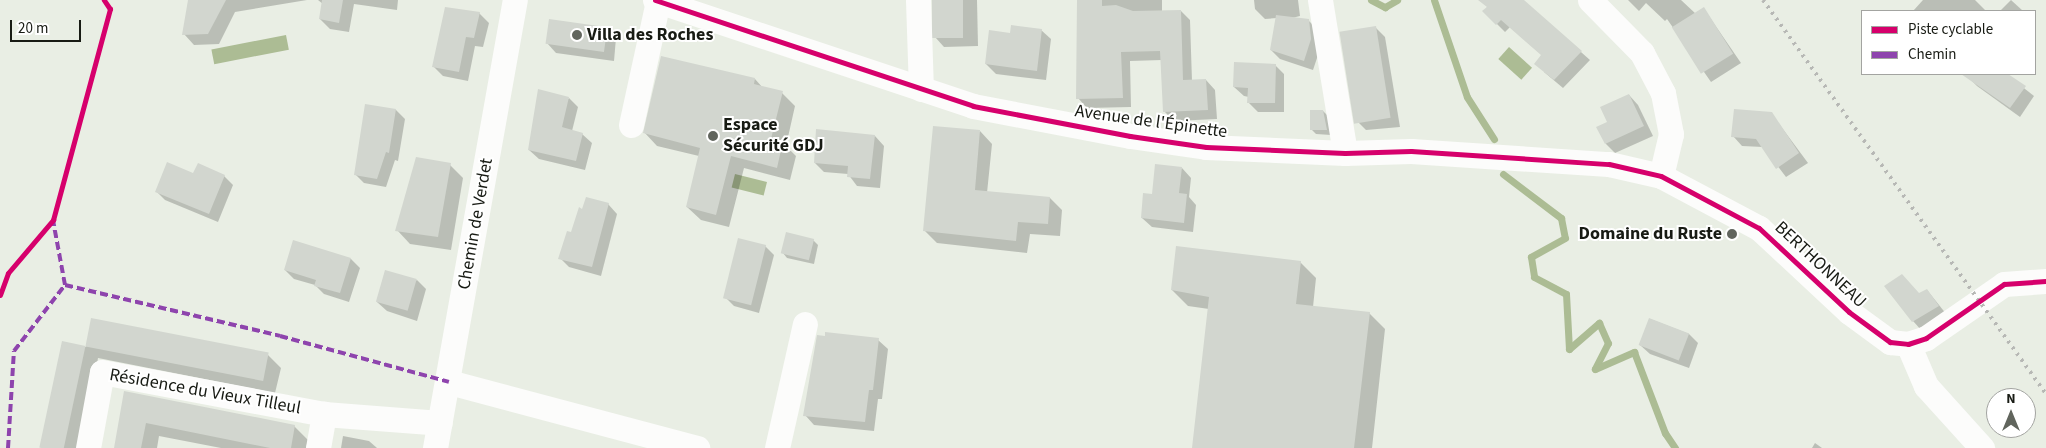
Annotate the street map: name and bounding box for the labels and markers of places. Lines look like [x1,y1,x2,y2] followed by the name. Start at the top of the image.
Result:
[587,24,713,46] place label: Villa des Roches
[571,29,583,41] marker: Villa des Roches
[723,115,824,158] place label: Espace Sécurité GDJ
[707,130,719,142] marker: Espace Sécurité GDJ
[1579,223,1722,245] place label: Domaine du Ruste
[1726,228,1738,240] marker: Domaine du Ruste

